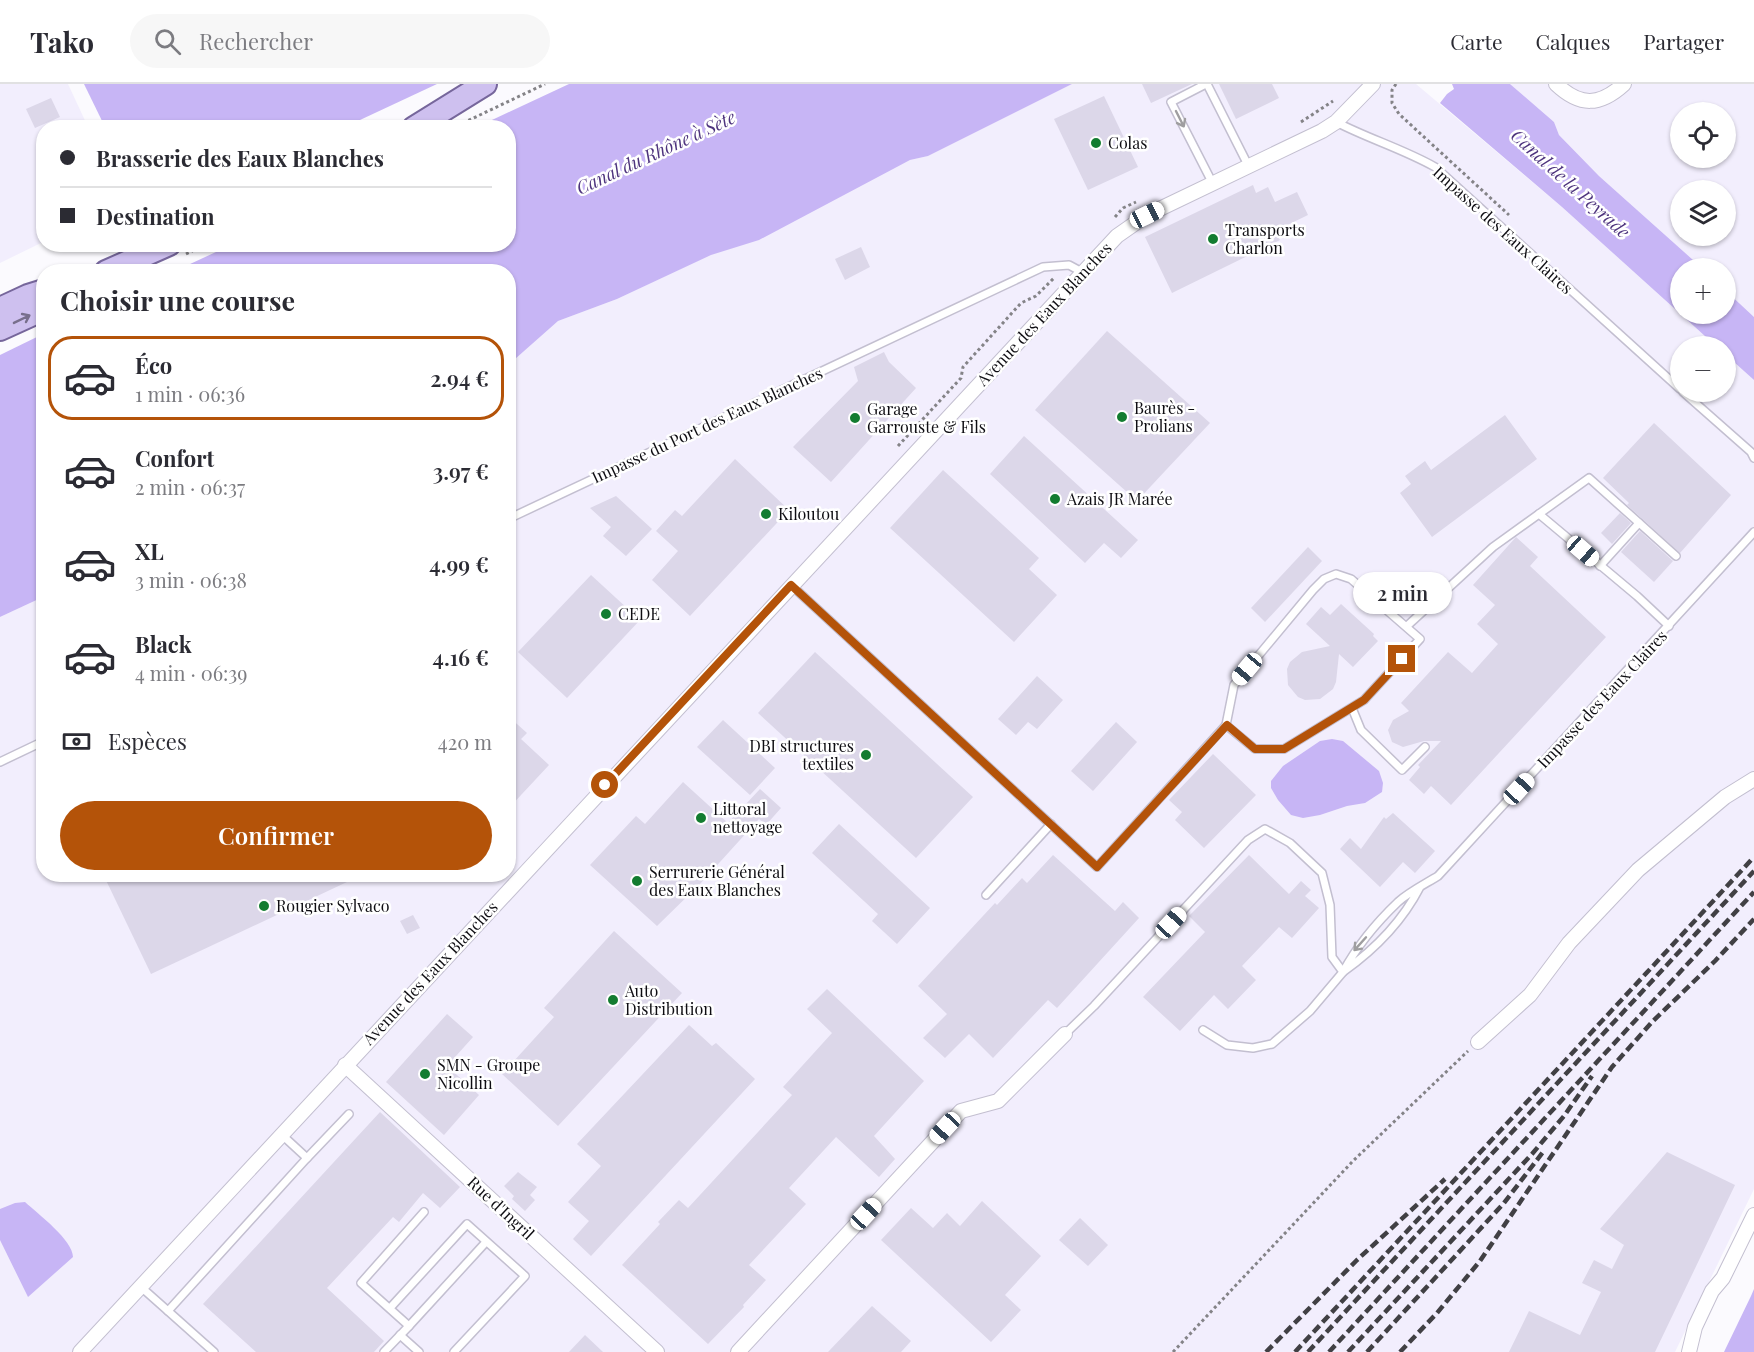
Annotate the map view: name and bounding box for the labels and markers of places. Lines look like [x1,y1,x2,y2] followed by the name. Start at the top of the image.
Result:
[1108,132,1147,153] place label: Colas
[1089,136,1103,150] marker: Colas
[1225,219,1305,258] place label: Transports Charlon
[1206,232,1220,246] marker: Transports Charlon
[1134,397,1195,436] place label: Baurès - Prolians
[867,398,986,437] place label: Garage Garrouste & Fils
[1115,410,1129,424] marker: Baurès - Prolians
[848,411,862,425] marker: Garage Garrouste & Fils
[1066,488,1173,509] place label: Azais JR Marée
[1048,492,1062,506] marker: Azais JR Marée
[778,503,839,524] place label: Kiloutou
[759,507,773,521] marker: Kiloutou
[618,603,660,624] place label: CEDE
[599,607,613,621] marker: CEDE
[749,735,854,774] place label: DBI structures textiles
[859,748,873,762] marker: DBI structures textiles
[713,798,782,837] place label: Littoral nettoyage
[694,811,708,825] marker: Littoral nettoyage
[649,861,785,900] place label: Serrurerie Général des Eaux Blanches
[630,874,644,888] marker: Serrurerie Général des Eaux Blanches
[276,895,390,916] place label: Rougier Sylvaco
[257,899,271,913] marker: Rougier Sylvaco
[624,980,713,1019] place label: Auto Distribution
[606,993,620,1007] marker: Auto Distribution
[437,1054,540,1093] place label: SMN - Groupe Nicollin
[418,1067,432,1081] marker: SMN - Groupe Nicollin

